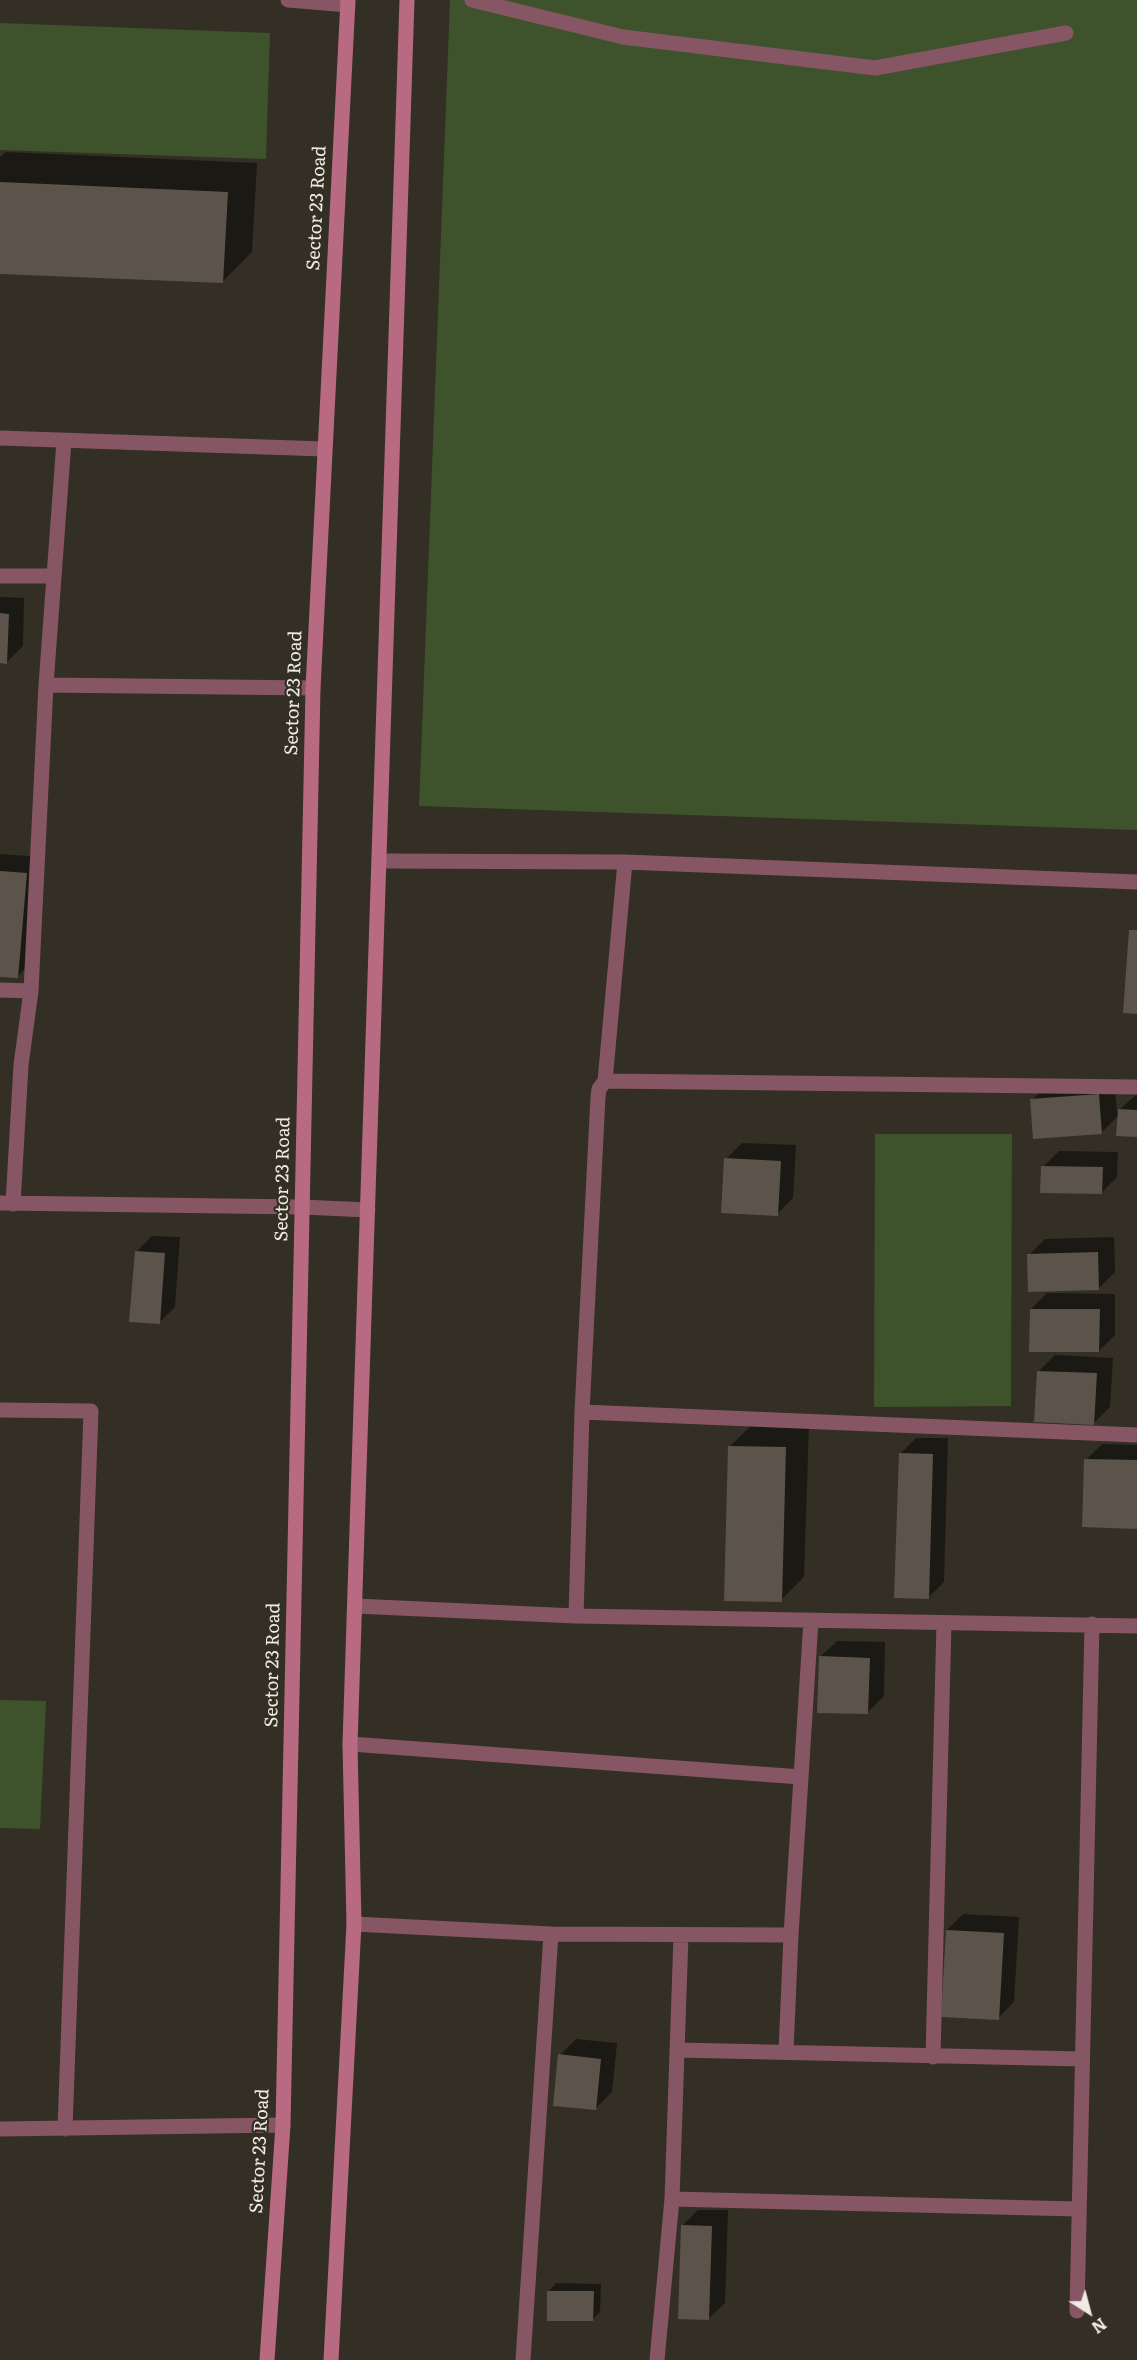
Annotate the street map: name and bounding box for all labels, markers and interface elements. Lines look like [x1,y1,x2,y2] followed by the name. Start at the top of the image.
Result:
[303,145,331,271] street label: Sector 23 Road
[281,630,307,756] street label: Sector 23 Road
[271,1116,295,1242] street label: Sector 23 Road
[261,1602,285,1728] street label: Sector 23 Road
[246,2088,274,2214] street label: Sector 23 Road
[1059,2282,1119,2342] north arrow
[1087,2313,1112,2340] text: N

